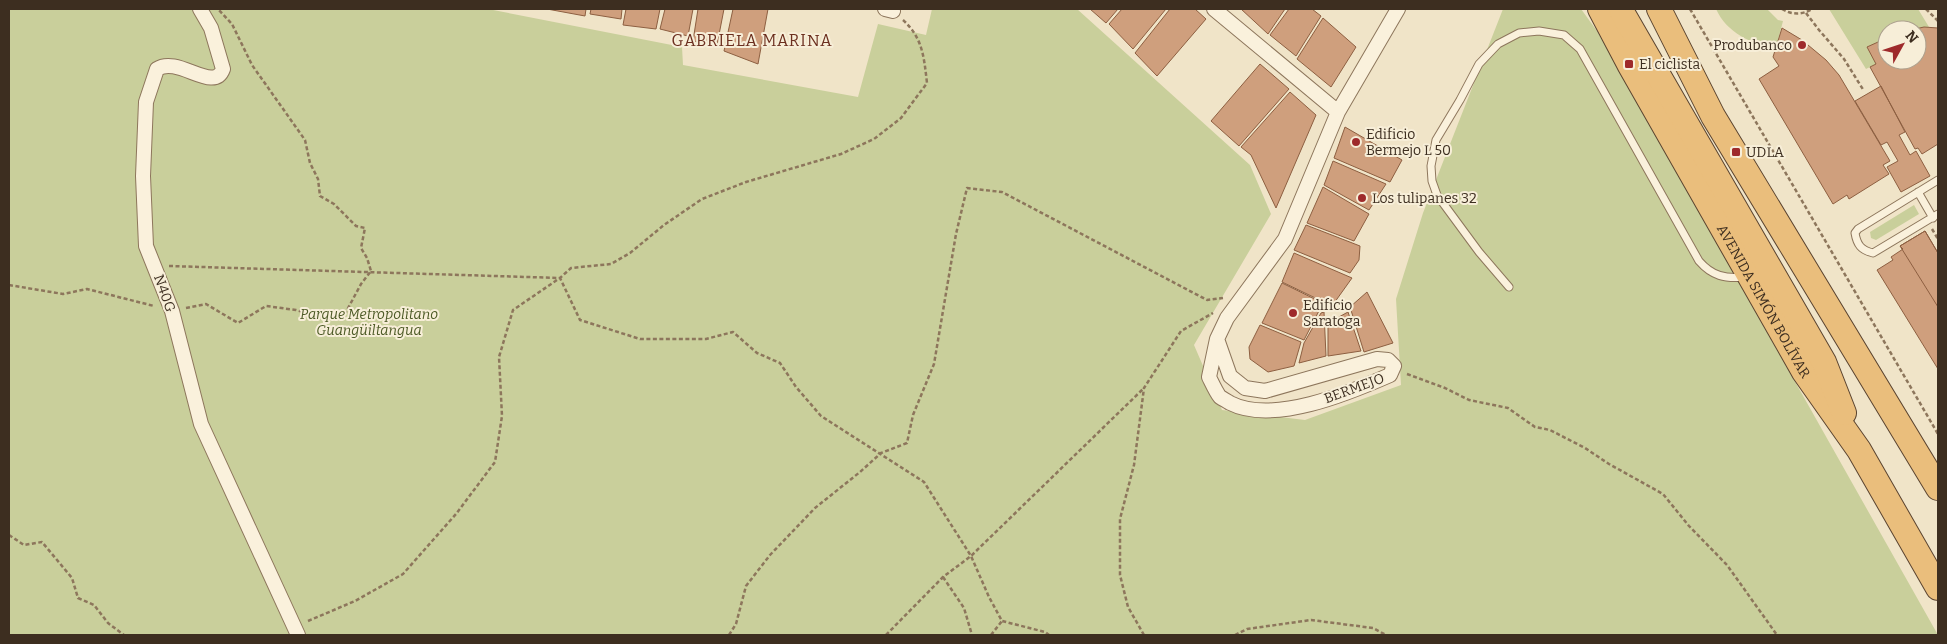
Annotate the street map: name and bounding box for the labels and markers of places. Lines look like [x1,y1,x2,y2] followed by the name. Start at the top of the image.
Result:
[1713,37,1792,54] place label: Produbanco
[1796,39,1808,51] marker: Produbanco
[1639,56,1700,73] place label: El ciclista
[1623,58,1635,70] marker: El ciclista
[1366,126,1451,159] place label: Edificio Bermejo L 50
[1350,136,1362,148] marker: Edificio Bermejo L 50
[1746,144,1784,161] place label: UDLA
[1730,146,1742,158] marker: UDLA
[1372,190,1477,207] place label: Los tulipanes 32
[1356,192,1368,204] marker: Los tulipanes 32
[1303,297,1361,330] place label: Edificio Saratoga
[1287,307,1299,319] marker: Edificio Saratoga

